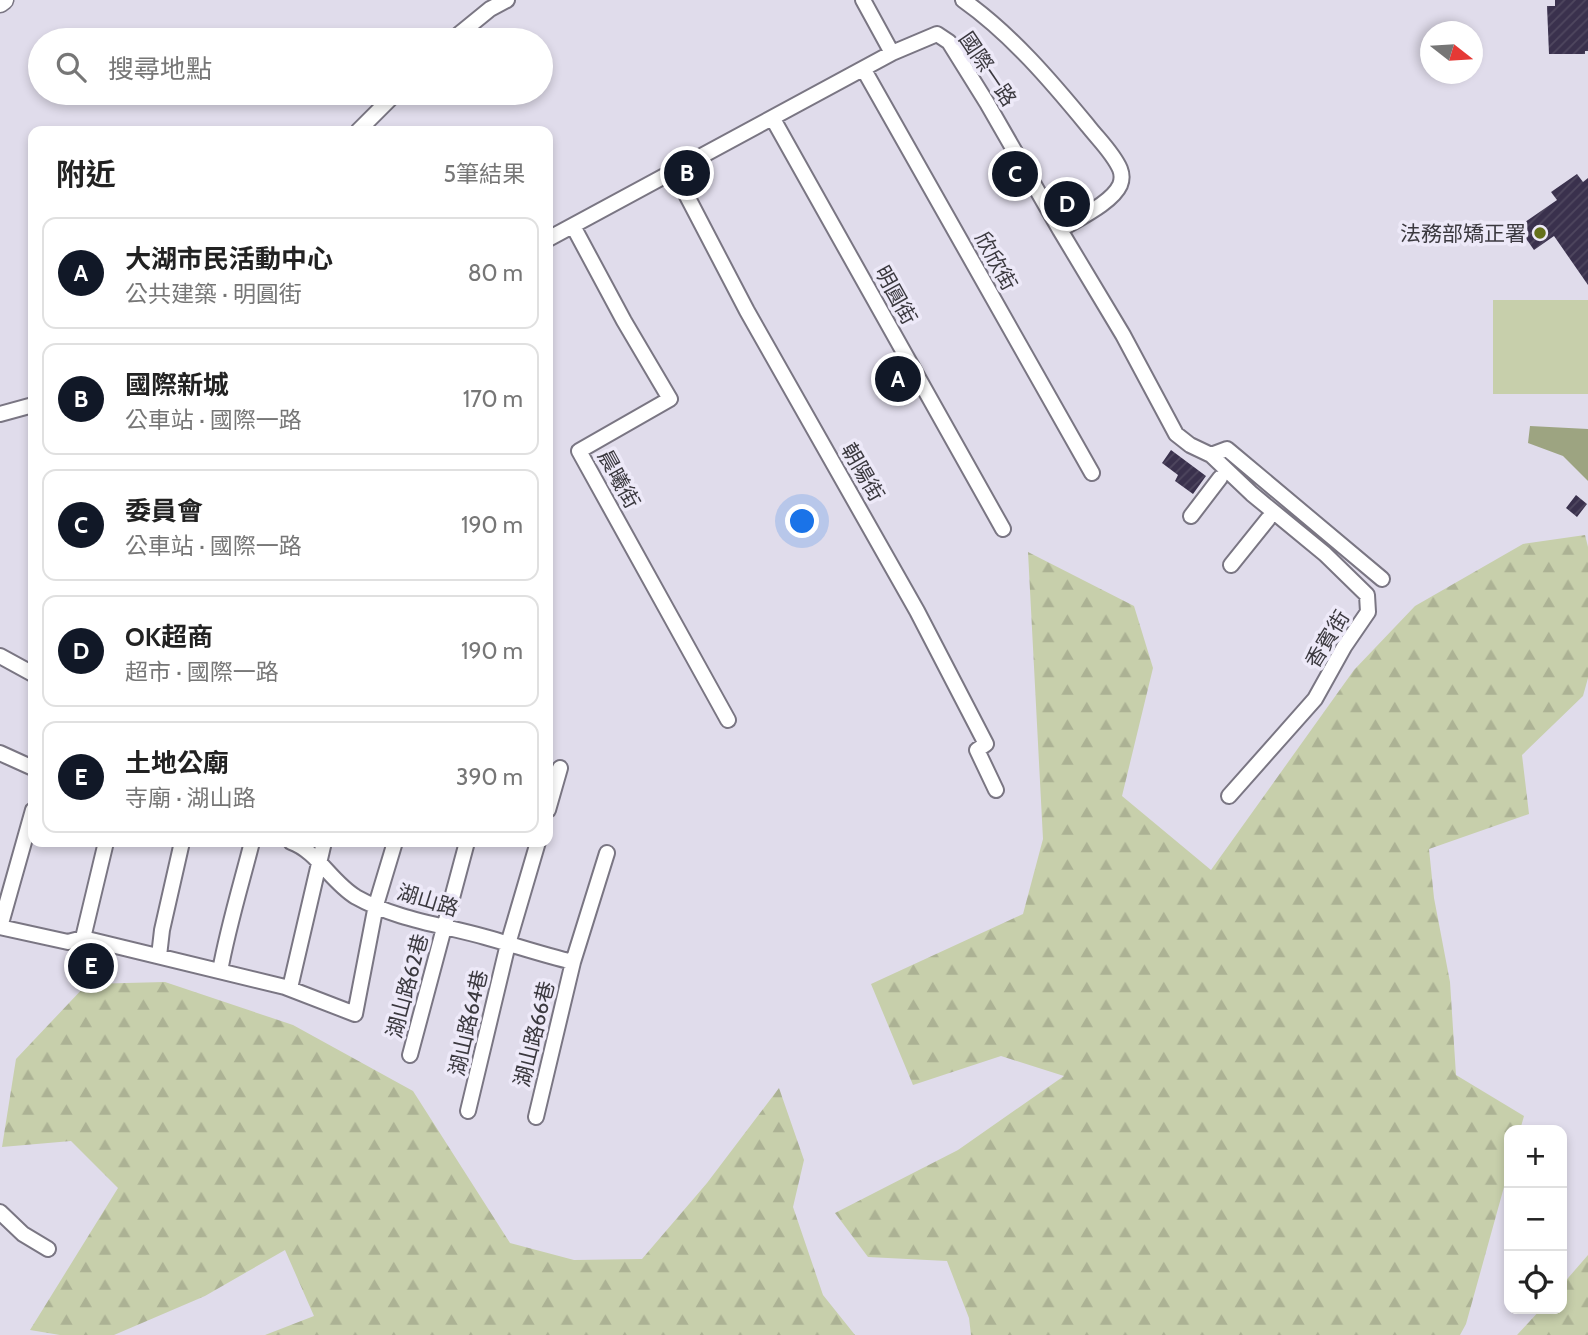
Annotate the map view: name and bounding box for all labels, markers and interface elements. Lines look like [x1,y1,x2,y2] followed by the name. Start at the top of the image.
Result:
[1420,21,1483,84] north arrow
[954,27,1022,111] street label: 國際一路
[28,28,553,105] search box
[52,48,90,86] icon: search
[108,53,212,85] text: 搜尋地點
[664,147,710,199] pin: B
[992,148,1038,200] pin: C
[56,156,116,193] text: 附近
[444,160,525,188] text: 5筆結果
[1044,178,1090,230] pin: D
[1400,221,1526,246] place label: 法務部矯正署
[1532,225,1548,241] marker: 法務部矯正署
[970,227,1022,295] street label: 欣欣街
[125,243,333,275] text: 大湖市民活動中心
[74,259,88,287] text: A
[468,259,523,287] text: 80 m
[870,261,922,329] street label: 明圓街
[125,280,302,308] text: 公共建築 · 明圓街
[875,353,921,405] pin: A
[125,369,229,401] text: 國際新城
[74,385,88,413] text: B
[463,385,523,413] text: 170 m
[125,406,302,434] text: 公車站 · 國際一路
[836,438,890,506] street label: 朝陽街
[593,445,645,513] street label: 晨曦街
[125,495,203,527] text: 委員會
[785,504,819,538] your location
[74,511,88,539] text: C
[461,511,523,539] text: 190 m
[125,532,302,560] text: 公車站 · 國際一路
[1300,606,1354,672] street label: 香賓街
[125,621,213,653] text: OK超商
[73,637,89,665] text: D
[461,637,523,665] text: 190 m
[125,658,279,686] text: 超市 · 國際一路
[125,747,229,779] text: 土地公廟
[74,763,88,791] text: E
[456,763,523,791] text: 390 m
[125,784,256,812] text: 寺廟 · 湖山路
[394,879,462,921] street label: 湖山路
[381,931,433,1041] street label: 湖山路62巷
[68,940,114,992] pin: E
[444,968,492,1078] street label: 湖山路64巷
[509,979,559,1089] street label: 湖山路66巷
[1504,1125,1567,1314] map controls
[1504,1125,1567,1188] button: +
[1504,1188,1567,1251] button: −
[1504,1251,1567,1314] button: locate

